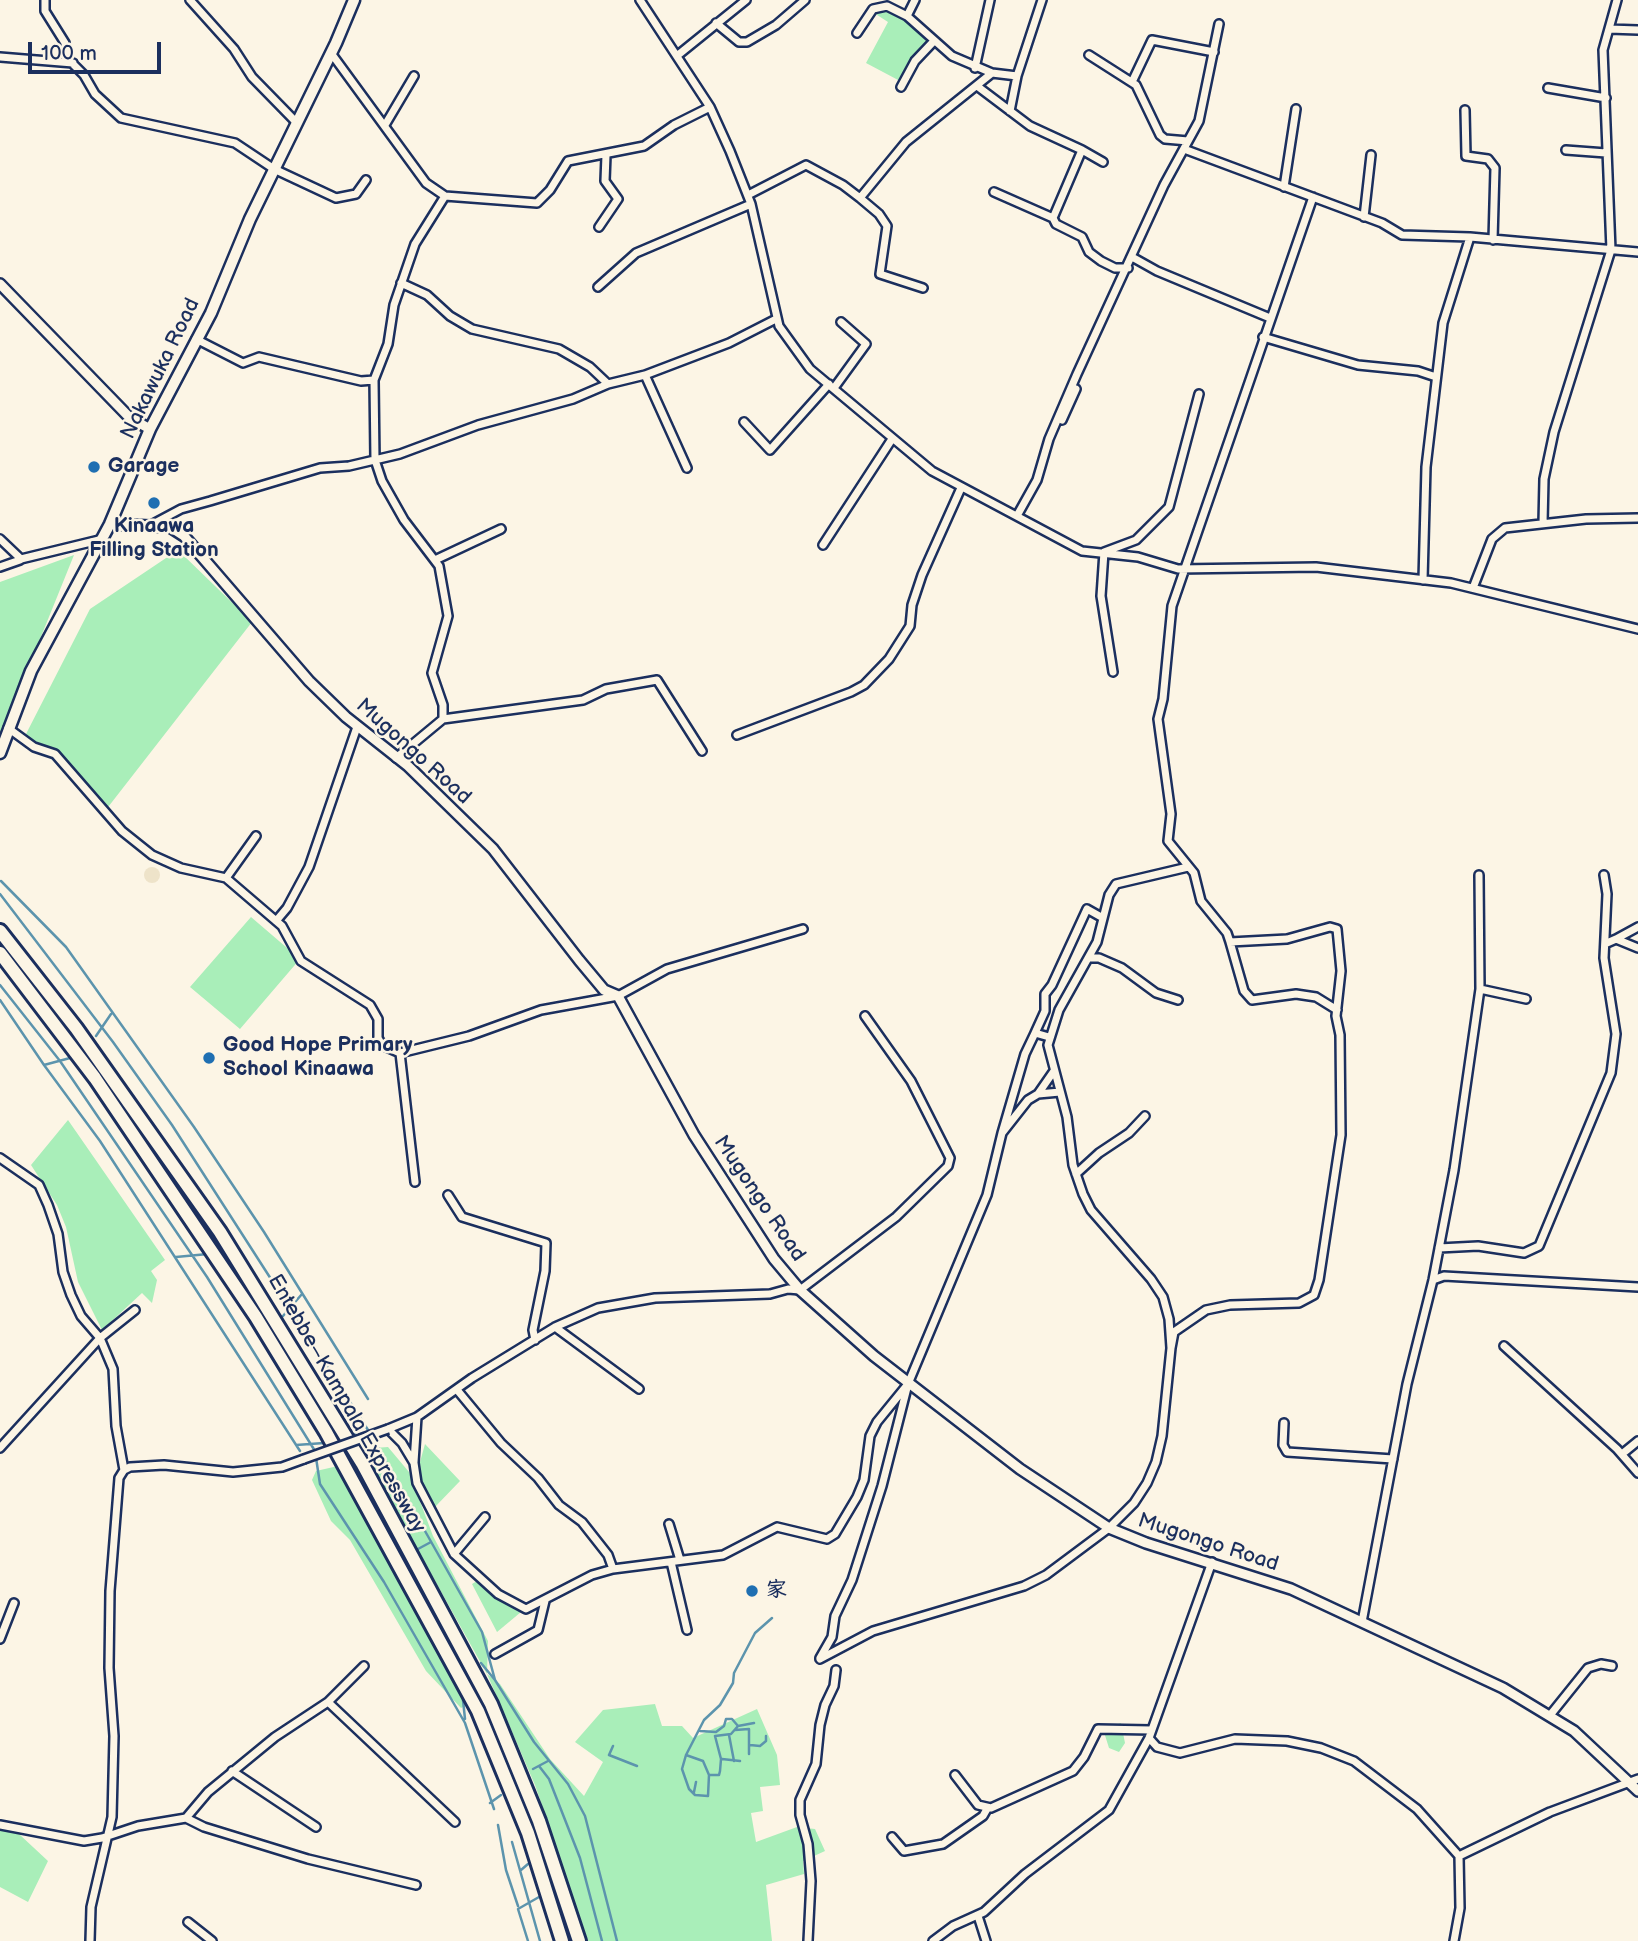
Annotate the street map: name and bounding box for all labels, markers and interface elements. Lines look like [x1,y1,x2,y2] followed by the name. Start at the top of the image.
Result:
[32,28,164,72] scale bar
[41,41,97,66] text: 100 m
[116,294,206,444] street label: Nakawuka Road
[108,454,179,480] place label: Garage
[86,459,102,475] marker: Garage
[146,495,162,511] marker: Kinaawa Filling Station
[89,514,219,564] place label: Kinaawa Filling Station
[350,694,476,810] street label: Mugongo Road
[223,1033,413,1083] place label: Good Hope Primary School Kinaawa
[201,1050,217,1066] marker: Good Hope Primary School Kinaawa
[708,1131,810,1267] street label: Mugongo Road
[262,1270,430,1538] street label: Entebbe–Kampala Expressway
[1135,1508,1281,1578] street label: Mugongo Road
[766,1578,787,1604] place label: 家
[744,1583,760,1599] marker: 家

